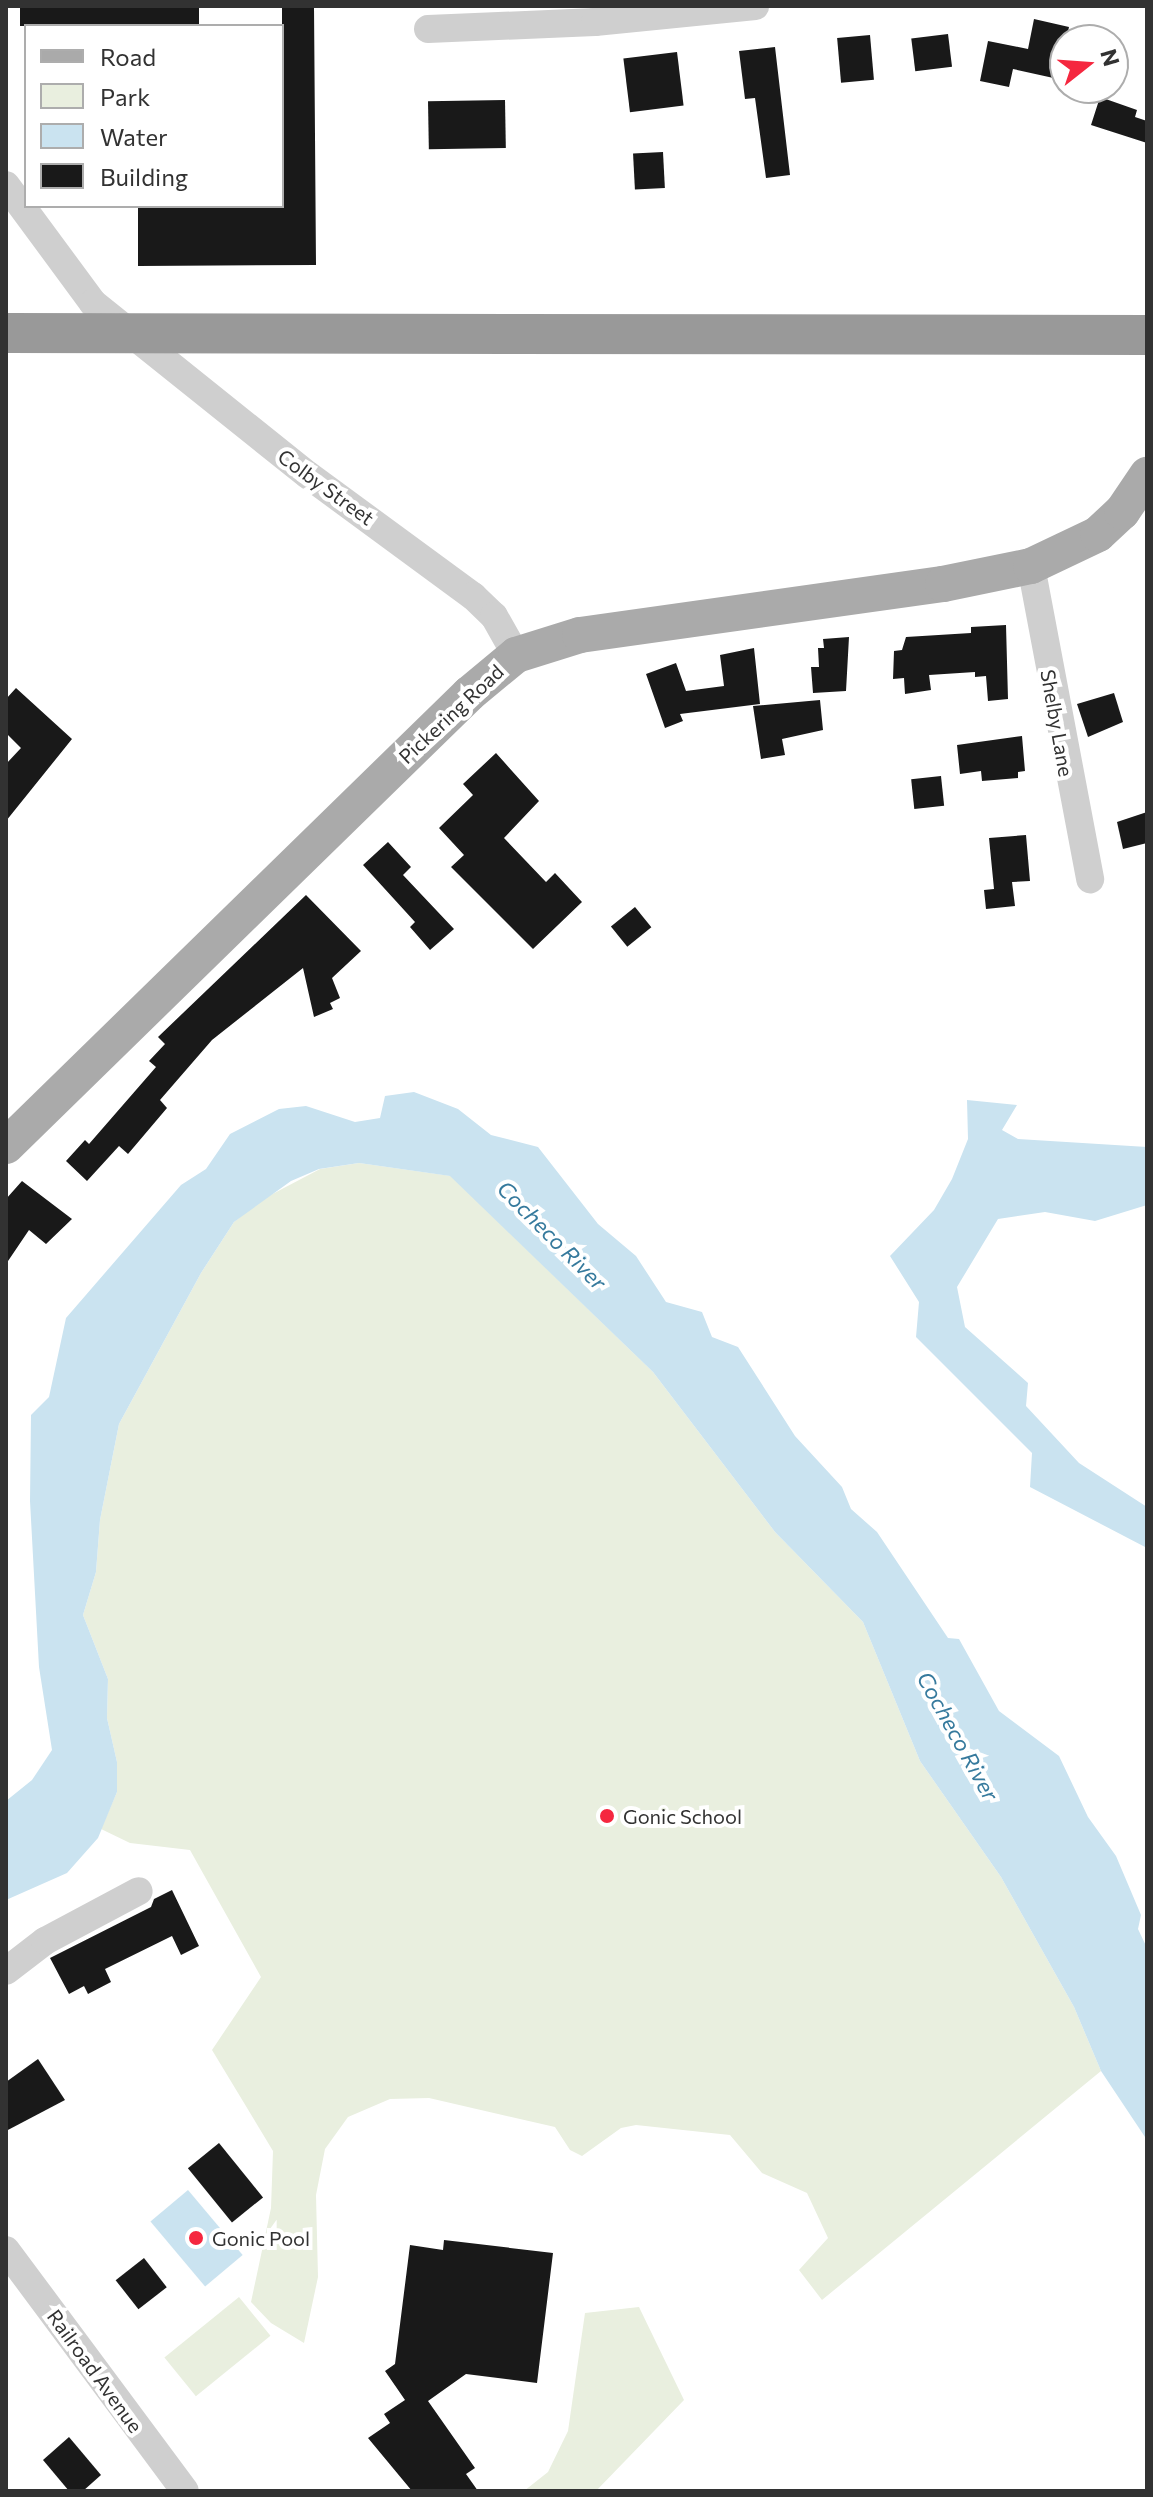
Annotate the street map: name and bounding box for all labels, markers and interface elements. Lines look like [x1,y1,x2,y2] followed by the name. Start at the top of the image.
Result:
[24,24,284,208] legend
[1049,24,1129,104] north arrow
[100,42,156,71] text: Road
[1095,46,1126,69] text: N
[100,82,150,111] text: Park
[100,122,168,151] text: Water
[100,162,188,191] text: Building
[273,444,379,530] street label: Colby Street
[394,659,508,769] street label: Pickering Road
[1036,667,1078,779] street label: Shelby Lane
[492,1175,612,1295] water label: Cocheco River
[912,1667,1004,1805] water label: Cocheco River
[623,1804,742,1828] place label: Gonic School
[598,1807,616,1825] marker: Gonic School
[212,2226,310,2250] place label: Gonic Pool
[187,2229,205,2247] marker: Gonic Pool
[42,2305,148,2437] street label: Railroad Avenue

